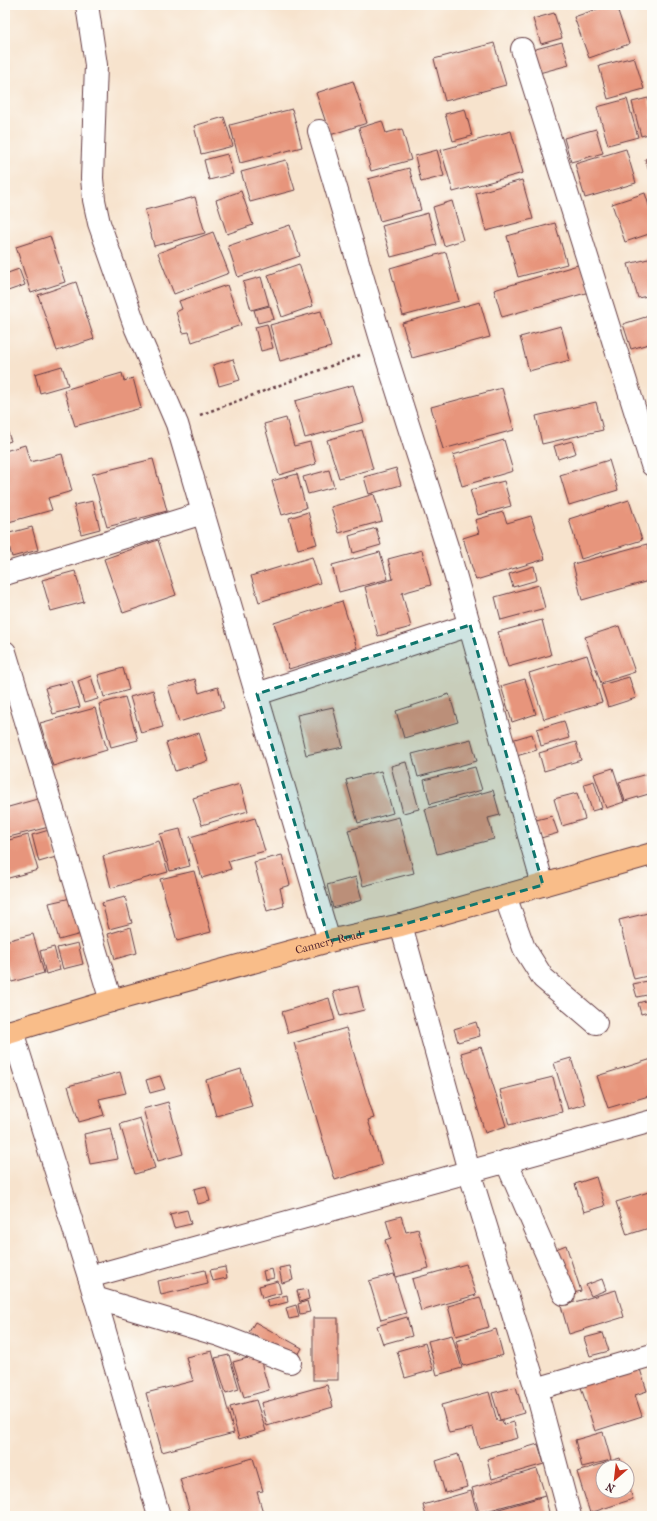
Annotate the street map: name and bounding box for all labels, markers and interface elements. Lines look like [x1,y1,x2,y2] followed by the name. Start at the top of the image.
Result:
[294,927,364,957] street label: Cannery Road
[595,1459,635,1499] north arrow
[603,1479,617,1495] text: N

